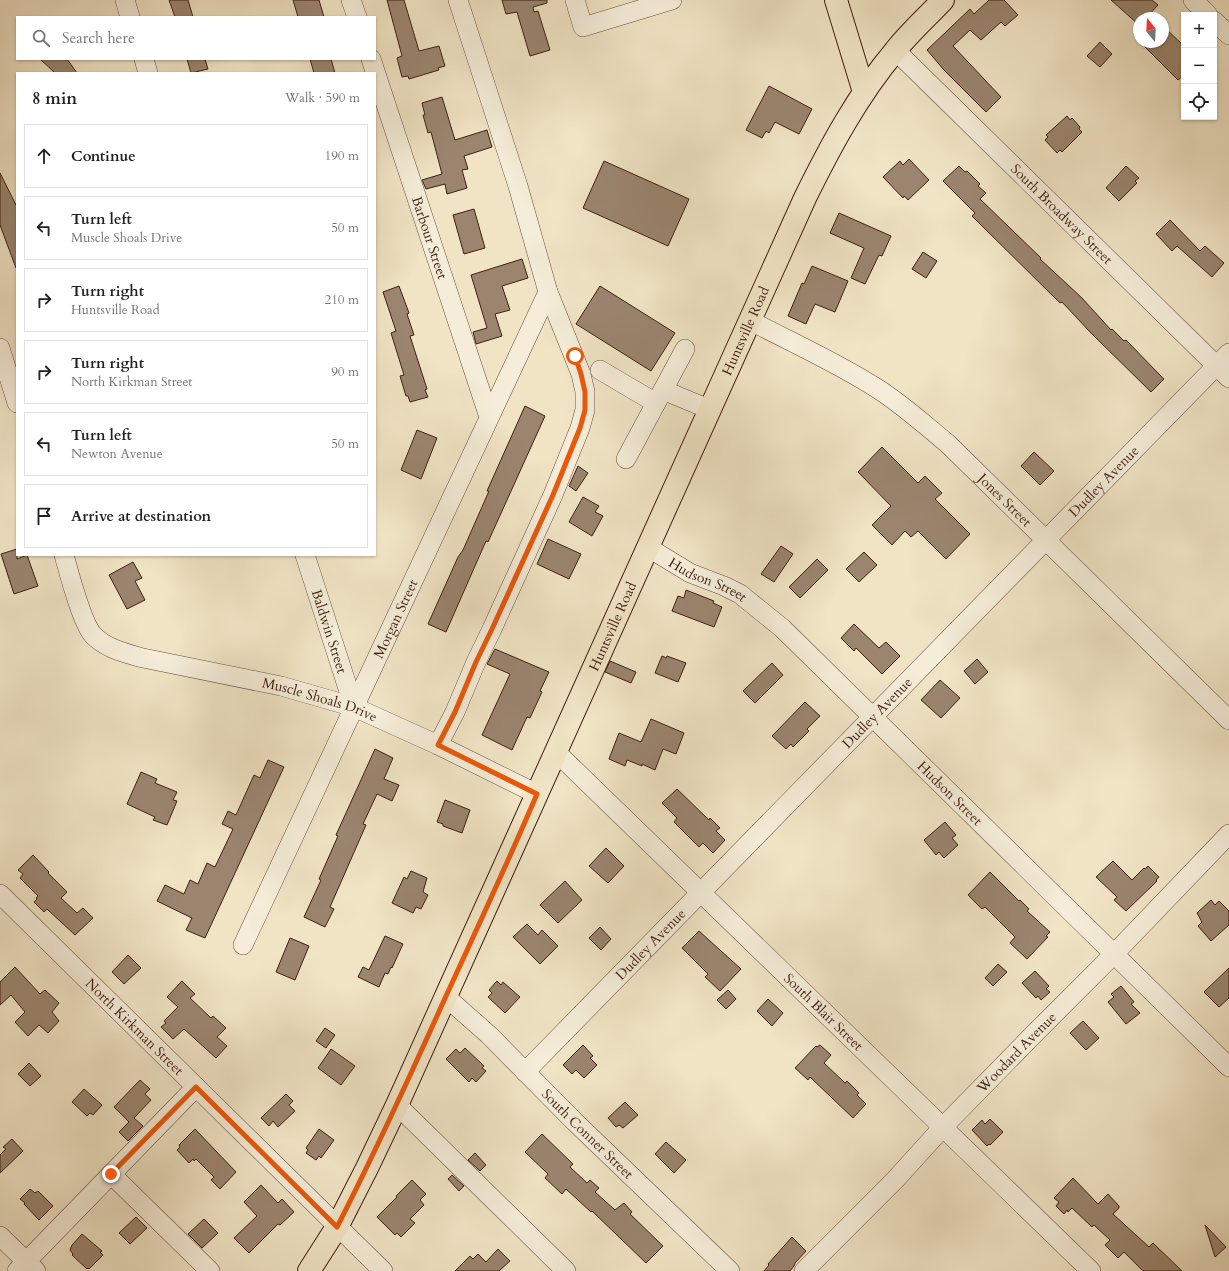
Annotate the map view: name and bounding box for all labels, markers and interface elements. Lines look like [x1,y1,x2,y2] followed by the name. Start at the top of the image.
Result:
[1133,12,1169,48] north arrow
[1181,12,1217,120] map controls
[1181,12,1217,48] button: +
[16,16,376,60] search box
[30,27,52,49] icon: search
[62,28,135,48] text: Search here
[1181,48,1217,84] button: −
[1181,84,1217,120] button: locate
[32,87,77,110] text: 8 min
[285,89,360,107] text: Walk · 590 m
[33,145,55,167] icon: ahead
[71,146,136,166] text: Continue
[325,147,359,165] text: 190 m
[1007,160,1118,269] street label: South Broadway Street
[407,194,453,282] street label: Barbour Street
[71,209,132,229] text: Turn left
[33,217,55,239] icon: left
[331,219,359,237] text: 50 m
[71,229,182,247] text: Muscle Shoals Drive
[71,281,144,301] text: Turn right
[717,283,774,378] street label: Huntsville Road
[33,289,55,311] icon: right
[325,291,359,309] text: 210 m
[71,301,160,319] text: Huntsville Road
[566,347,584,365] route start
[71,353,144,373] text: Turn right
[33,361,55,383] icon: right
[331,363,359,381] text: 90 m
[71,373,192,391] text: North Kirkman Street
[71,425,132,445] text: Turn left
[33,433,55,455] icon: left
[331,435,359,453] text: 50 m
[1064,441,1143,521] street label: Dudley Avenue
[71,445,163,463] text: Newton Avenue
[972,468,1037,531] street label: Jones Street
[33,505,55,527] icon: arrive
[71,506,211,526] text: Arrive at destination
[665,553,752,606] street label: Hudson Street
[369,576,422,661] street label: Morgan Street
[584,578,641,674] street label: Huntsville Road
[307,587,352,676] street label: Baldwin Street
[260,673,381,726] street label: Muscle Shoals Drive
[838,673,916,752] street label: Dudley Avenue
[913,757,987,830] street label: Hudson Street
[611,904,690,984] street label: Dudley Avenue
[780,969,868,1055] street label: South Blair Street
[81,974,188,1080] street label: North Kirkman Street
[972,1008,1060,1097] street label: Woodard Avenue
[538,1084,638,1183] street label: South Conner Street
[102,1165,120,1183] route end

